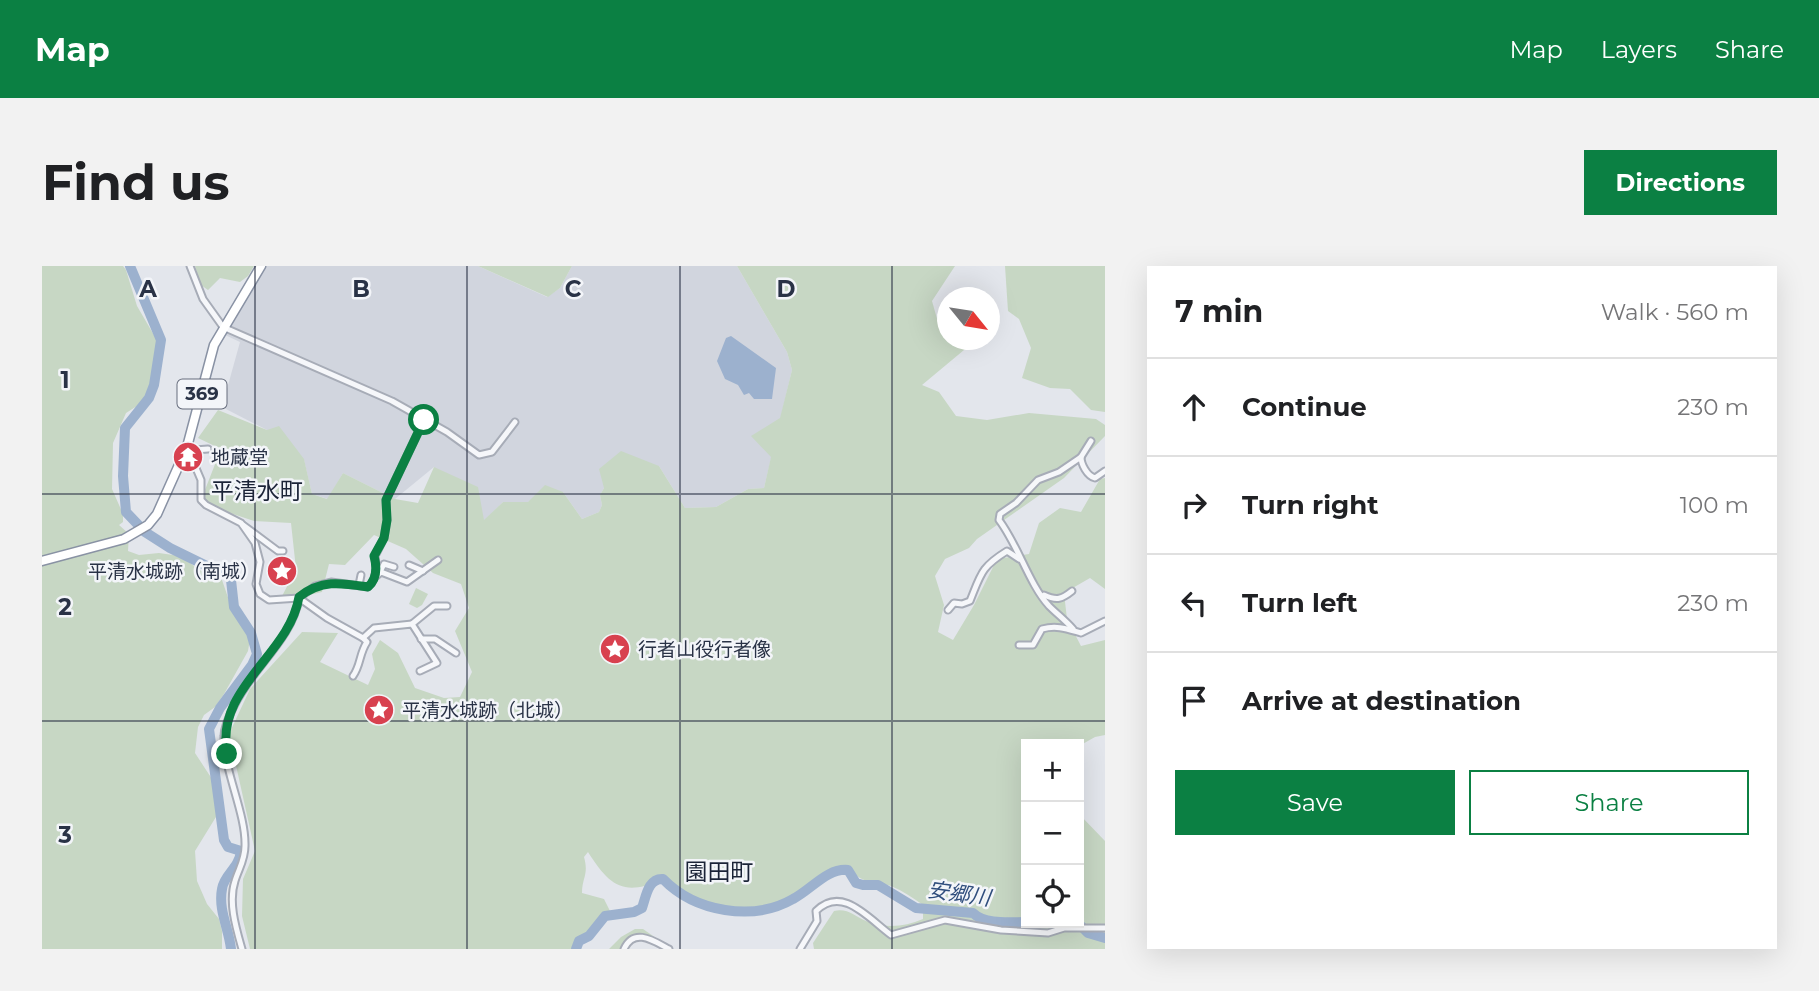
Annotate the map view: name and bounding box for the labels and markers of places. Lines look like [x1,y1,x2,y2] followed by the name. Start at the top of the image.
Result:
[171,440,205,474] temple icon: 地蔵堂
[211,446,268,469] place label: 地蔵堂
[265,554,299,588] place icon: 平清水城跡（南城）
[88,560,259,583] place label: 平清水城跡（南城）
[598,632,632,666] place icon: 行者山役行者像
[638,638,771,661] place label: 行者山役行者像
[362,693,396,727] place icon: 平清水城跡（北城）
[402,699,573,722] place label: 平清水城跡（北城）

